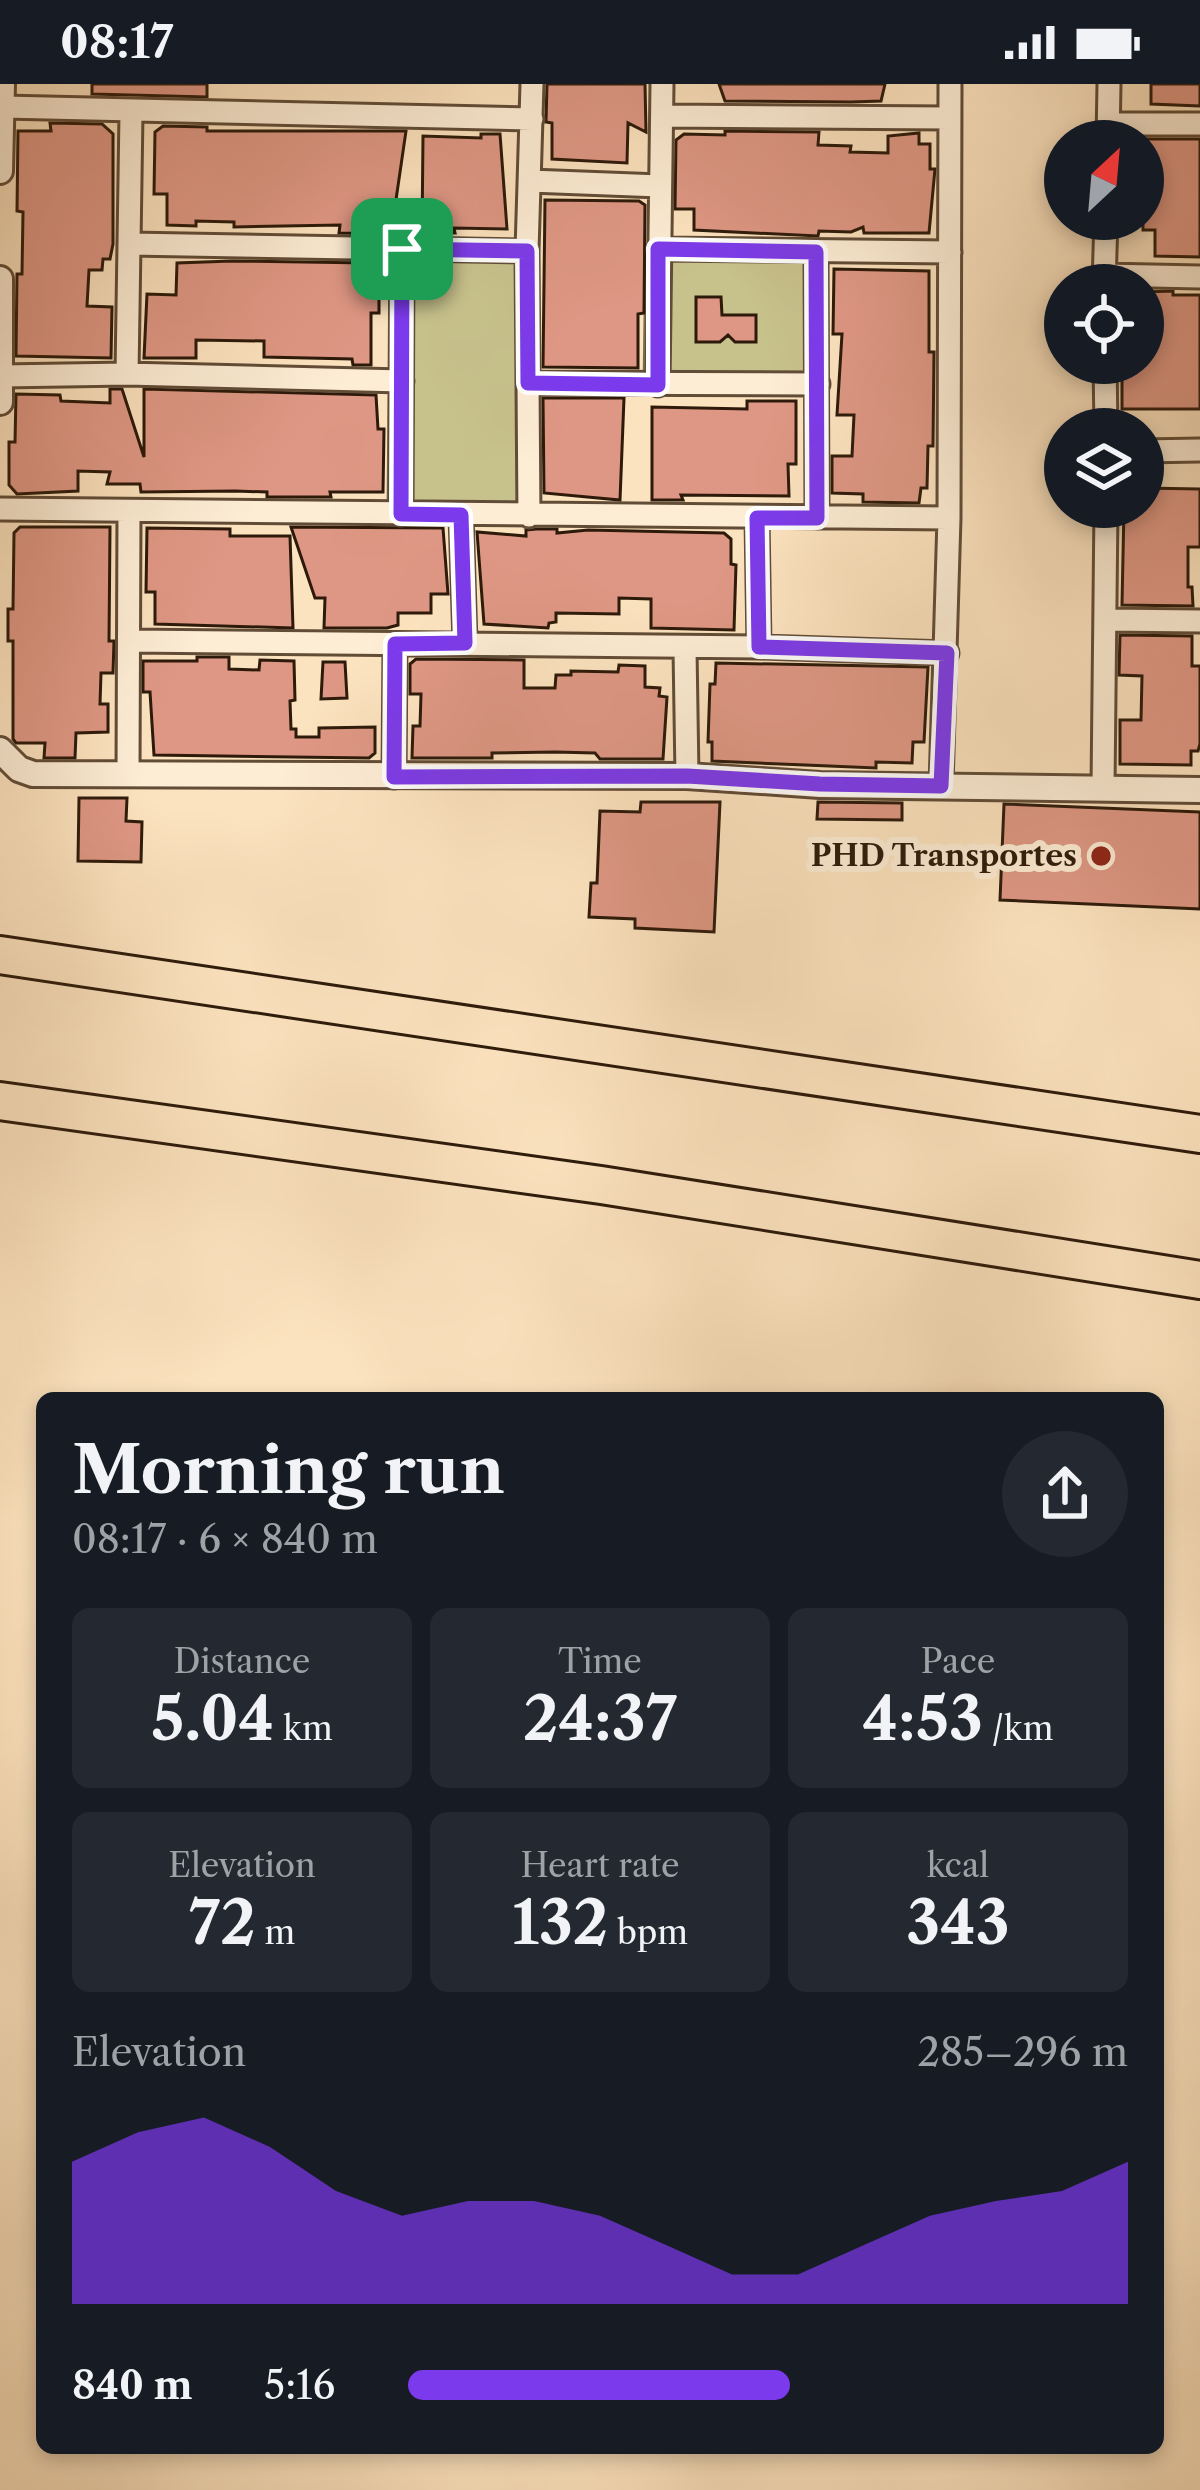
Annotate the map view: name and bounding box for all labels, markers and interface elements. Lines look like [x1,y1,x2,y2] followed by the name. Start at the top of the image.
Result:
[60,14,173,70] text: 08:17
[1044,120,1164,240] north arrow
[1044,120,1164,528] map controls
[351,198,453,300] pin
[369,216,435,282] icon: arrive
[1044,264,1164,384] button: locate
[1044,408,1164,528] button: layers
[811,837,1077,874] place label: PHD Transportes
[1088,843,1114,869] marker: PHD Transportes
[72,1429,505,1510] text: Morning run
[1002,1431,1128,1557] button: share
[72,1515,378,1563] text: 08:17 · 6 × 840 m
[174,1641,310,1682] text: Distance
[558,1641,642,1682] text: Time
[921,1641,995,1682] text: Pace
[151,1682,274,1756] text: 5.04
[523,1682,677,1756] text: 24:37
[863,1682,983,1756] text: 4:53
[274,1708,333,1749] text: km
[983,1708,1053,1749] text: /km
[168,1845,316,1886] text: Elevation
[520,1845,680,1886] text: Heart rate
[927,1845,989,1886] text: kcal
[189,1886,256,1960] text: 72
[512,1886,608,1960] text: 132
[906,1886,1010,1960] text: 343
[256,1912,295,1953] text: m
[608,1912,688,1953] text: bpm
[72,2028,246,2076] text: Elevation
[917,2028,1128,2076] text: 285–296 m
[72,2361,193,2409] text: 840 m
[264,2361,335,2409] text: 5:16

